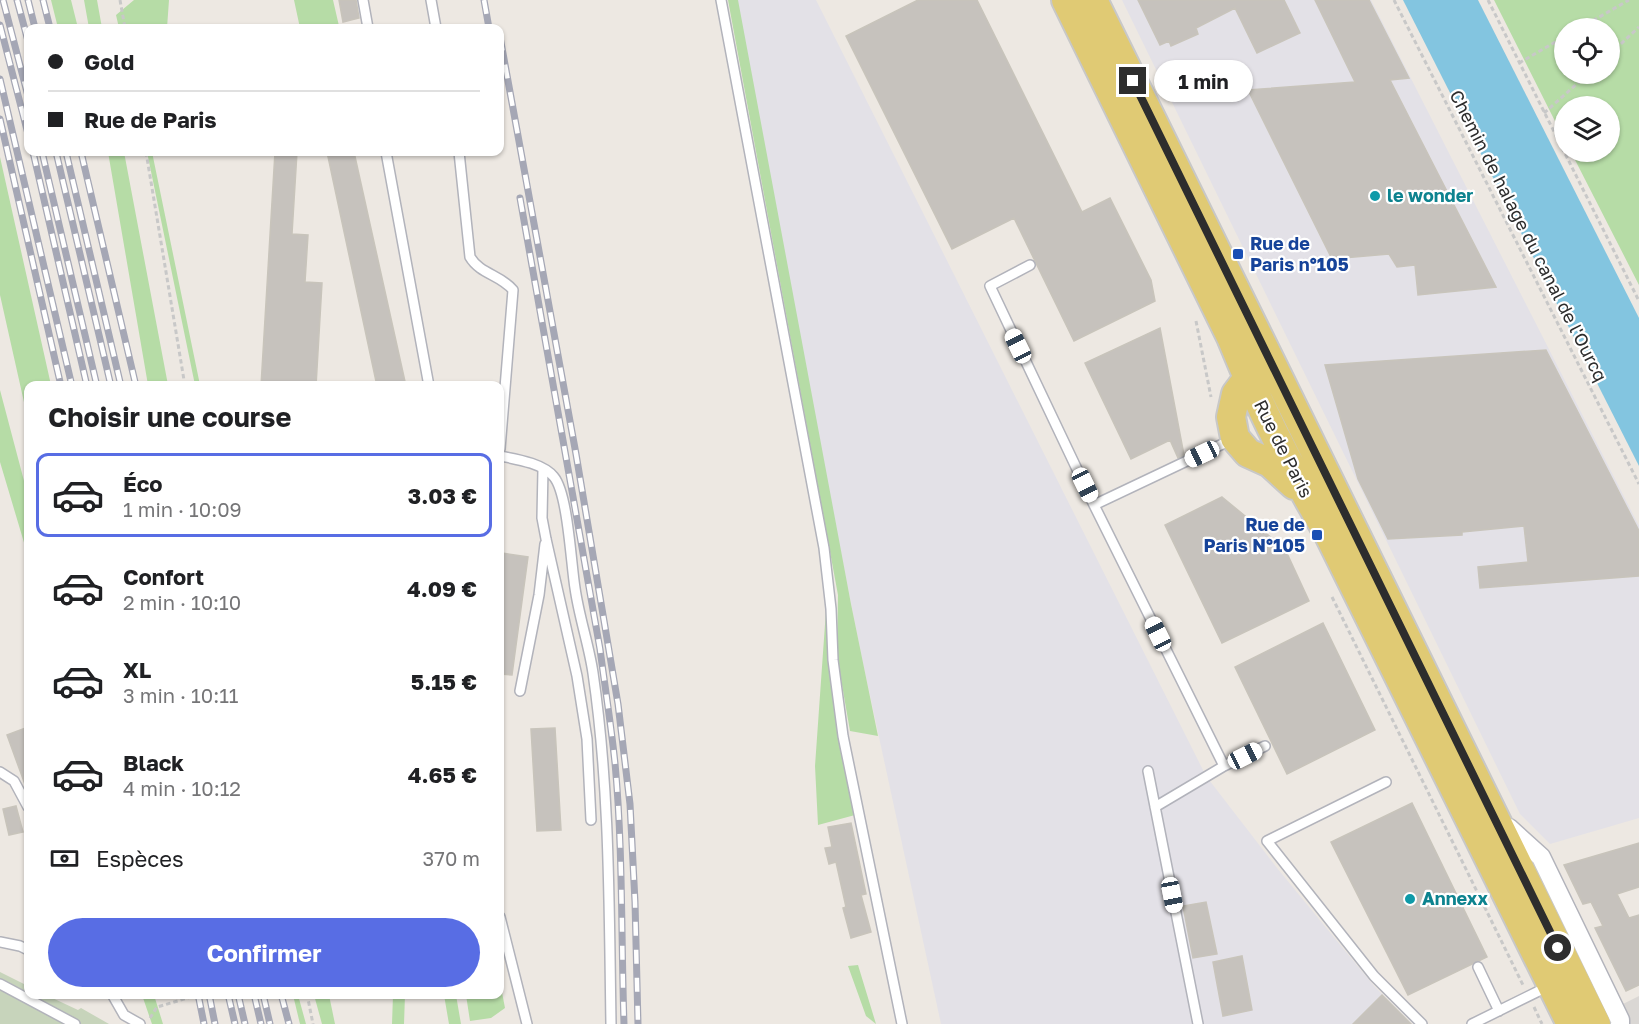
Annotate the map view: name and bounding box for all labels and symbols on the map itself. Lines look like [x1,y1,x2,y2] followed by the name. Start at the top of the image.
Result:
[1154,60,1253,102] callout: 1 min
[1119,67,1146,94] route end
[1446,86,1612,385] street label: Chemin de halage du canal de l'Ourcq
[1387,184,1473,206] place label: le wonder
[1368,189,1382,203] marker: le wonder
[1250,232,1349,275] place label: Rue de Paris n°105
[1231,247,1245,261] marker: Rue de Paris n°105
[1002,326,1034,366] car
[1250,396,1318,501] street label: Rue de Paris
[1182,438,1222,470] car
[1069,465,1101,505] car
[1204,513,1305,556] place label: Rue de Paris N°105
[1310,528,1324,542] marker: Rue de Paris N°105
[1142,614,1174,654] car
[1225,740,1265,772] car
[1160,876,1184,914] car
[1422,887,1488,909] place label: Annexx
[1403,892,1417,906] marker: Annexx
[1544,934,1571,961] route start

